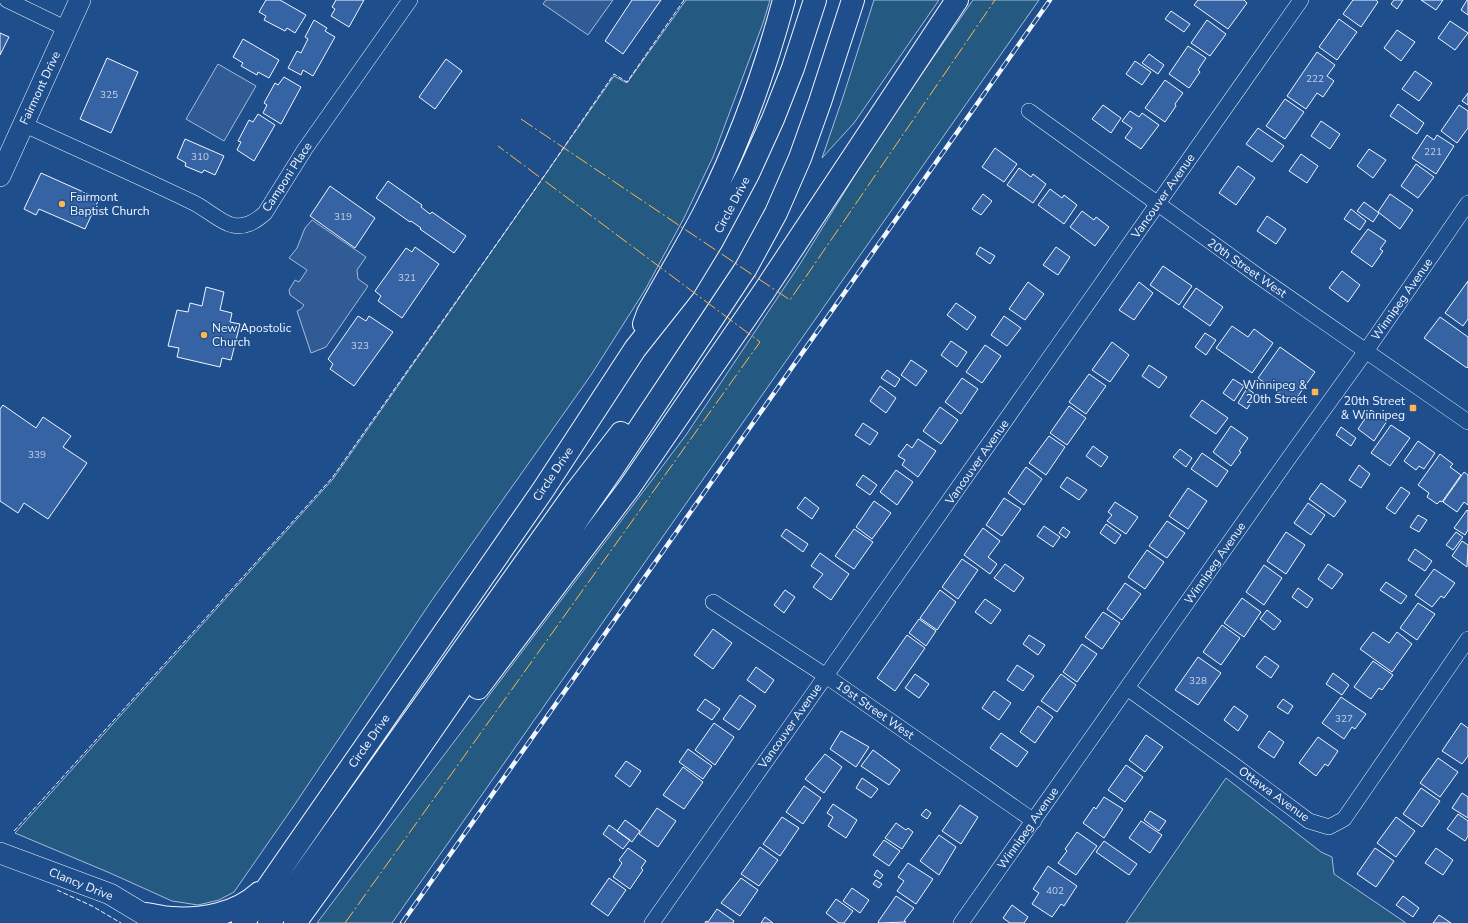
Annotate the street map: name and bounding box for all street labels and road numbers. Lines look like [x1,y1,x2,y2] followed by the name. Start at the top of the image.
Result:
[16,49,64,127] street label: Fairmont Drive
[258,139,316,215] street label: Camponi Place
[1127,150,1198,242] street label: Vancouver Avenue
[710,174,754,236] street label: Circle Drive
[1204,235,1290,302] street label: 20th Street West
[1368,255,1436,343] street label: Winnipeg Avenue
[941,416,1012,508] street label: Vancouver Avenue
[529,444,577,504] street label: Circle Drive
[1181,519,1249,607] street label: Winnipeg Avenue
[833,677,918,743] street label: 19st Street West
[754,680,825,772] street label: Vancouver Avenue
[345,711,393,771] street label: Circle Drive
[1235,763,1313,825] street label: Ottawa Avenue
[994,784,1062,872] street label: Winnipeg Avenue
[46,864,116,904] street label: Clancy Drive

